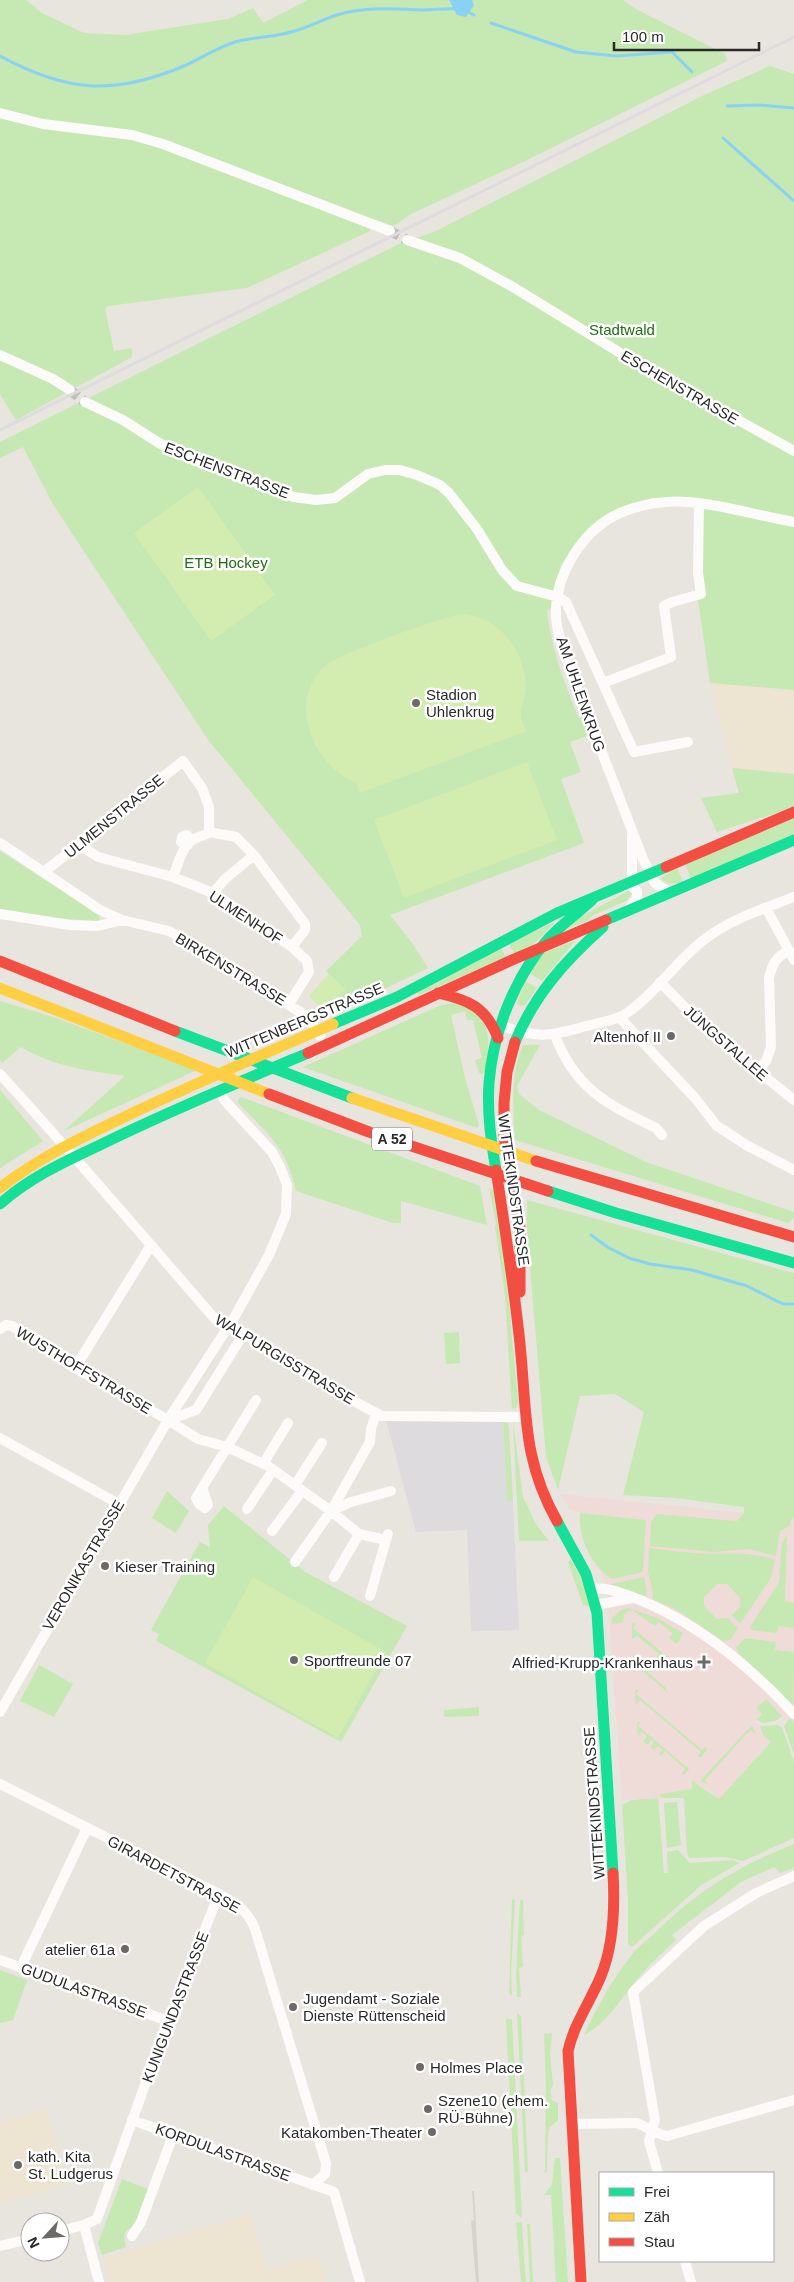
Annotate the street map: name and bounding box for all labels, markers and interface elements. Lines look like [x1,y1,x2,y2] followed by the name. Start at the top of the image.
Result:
[614,20,759,52] scale bar
[622,28,664,45] text: 100 m
[589,321,655,338] park label: Stadtwald
[618,347,742,427] street label: ESCHENSTRASSE
[162,438,292,502] street label: ESCHENSTRASSE
[184,554,268,571] park label: ETB Hockey
[553,634,609,754] street label: AM UHLENKRUG
[426,686,494,720] place label: Stadion Uhlenkrug
[410,697,422,709] marker: Stadion Uhlenkrug
[61,771,167,861] street label: ULMENSTRASSE
[206,887,286,947] street label: ULMENHOF
[173,929,289,1009] street label: BIRKENSTRASSE
[222,979,386,1061] street label: WITTENBERGSTRASSE
[681,1002,771,1084] street label: JÜNGSTALLEE
[593,1028,661,1045] place label: Altenhof II
[665,1030,677,1042] marker: Altenhof II
[495,1113,533,1267] street label: WITTEKINDSTRASSE
[372,1128,412,1150] road number: A 52
[212,1311,358,1407] street label: WALPURGISSTRASSE
[13,1323,155,1417] street label: WUSTHOFFSTRASSE
[39,1497,127,1633] street label: VERONIKASTRASSE
[115,1558,215,1575] place label: Kieser Training
[99,1560,111,1572] marker: Kieser Training
[304,1652,412,1669] place label: Sportfreunde 07
[288,1654,300,1666] marker: Sportfreunde 07
[512,1654,693,1671] place label: Alfried-Krupp-Krankenhaus
[697,1655,711,1669] marker: Alfried-Krupp-Krankenhaus
[580,1726,608,1880] street label: WITTEKINDSTRASSE
[105,1832,243,1916] street label: GIRARDETSTRASSE
[138,1929,212,2085] street label: KUNIGUNDASTRASSE
[45,1941,116,1958] place label: atelier 61a
[119,1943,131,1955] marker: atelier 61a
[19,1959,149,2021] street label: GUDULASTRASSE
[303,1990,446,2024] place label: Jugendamt - Soziale Dienste Rüttenscheid
[287,2001,299,2013] marker: Jugendamt - Soziale Dienste Rüttenscheid
[430,2059,523,2076] place label: Holmes Place
[414,2061,426,2073] marker: Holmes Place
[438,2092,548,2126] place label: Szene10 (ehem. RÜ-Bühne)
[422,2103,434,2115] marker: Szene10 (ehem. RÜ-Bühne)
[153,2120,293,2184] street label: KORDULASTRASSE
[281,2124,422,2141] place label: Katakomben-Theater
[426,2126,438,2138] marker: Katakomben-Theater
[28,2148,113,2182] place label: kath. Kita St. Ludgerus
[12,2159,24,2171] marker: kath. Kita St. Ludgerus
[599,2172,774,2262] legend
[644,2183,670,2200] text: Frei
[644,2208,670,2225] text: Zäh
[20,2212,70,2262] north arrow
[644,2233,675,2250] text: Stau
[24,2235,43,2251] text: N

